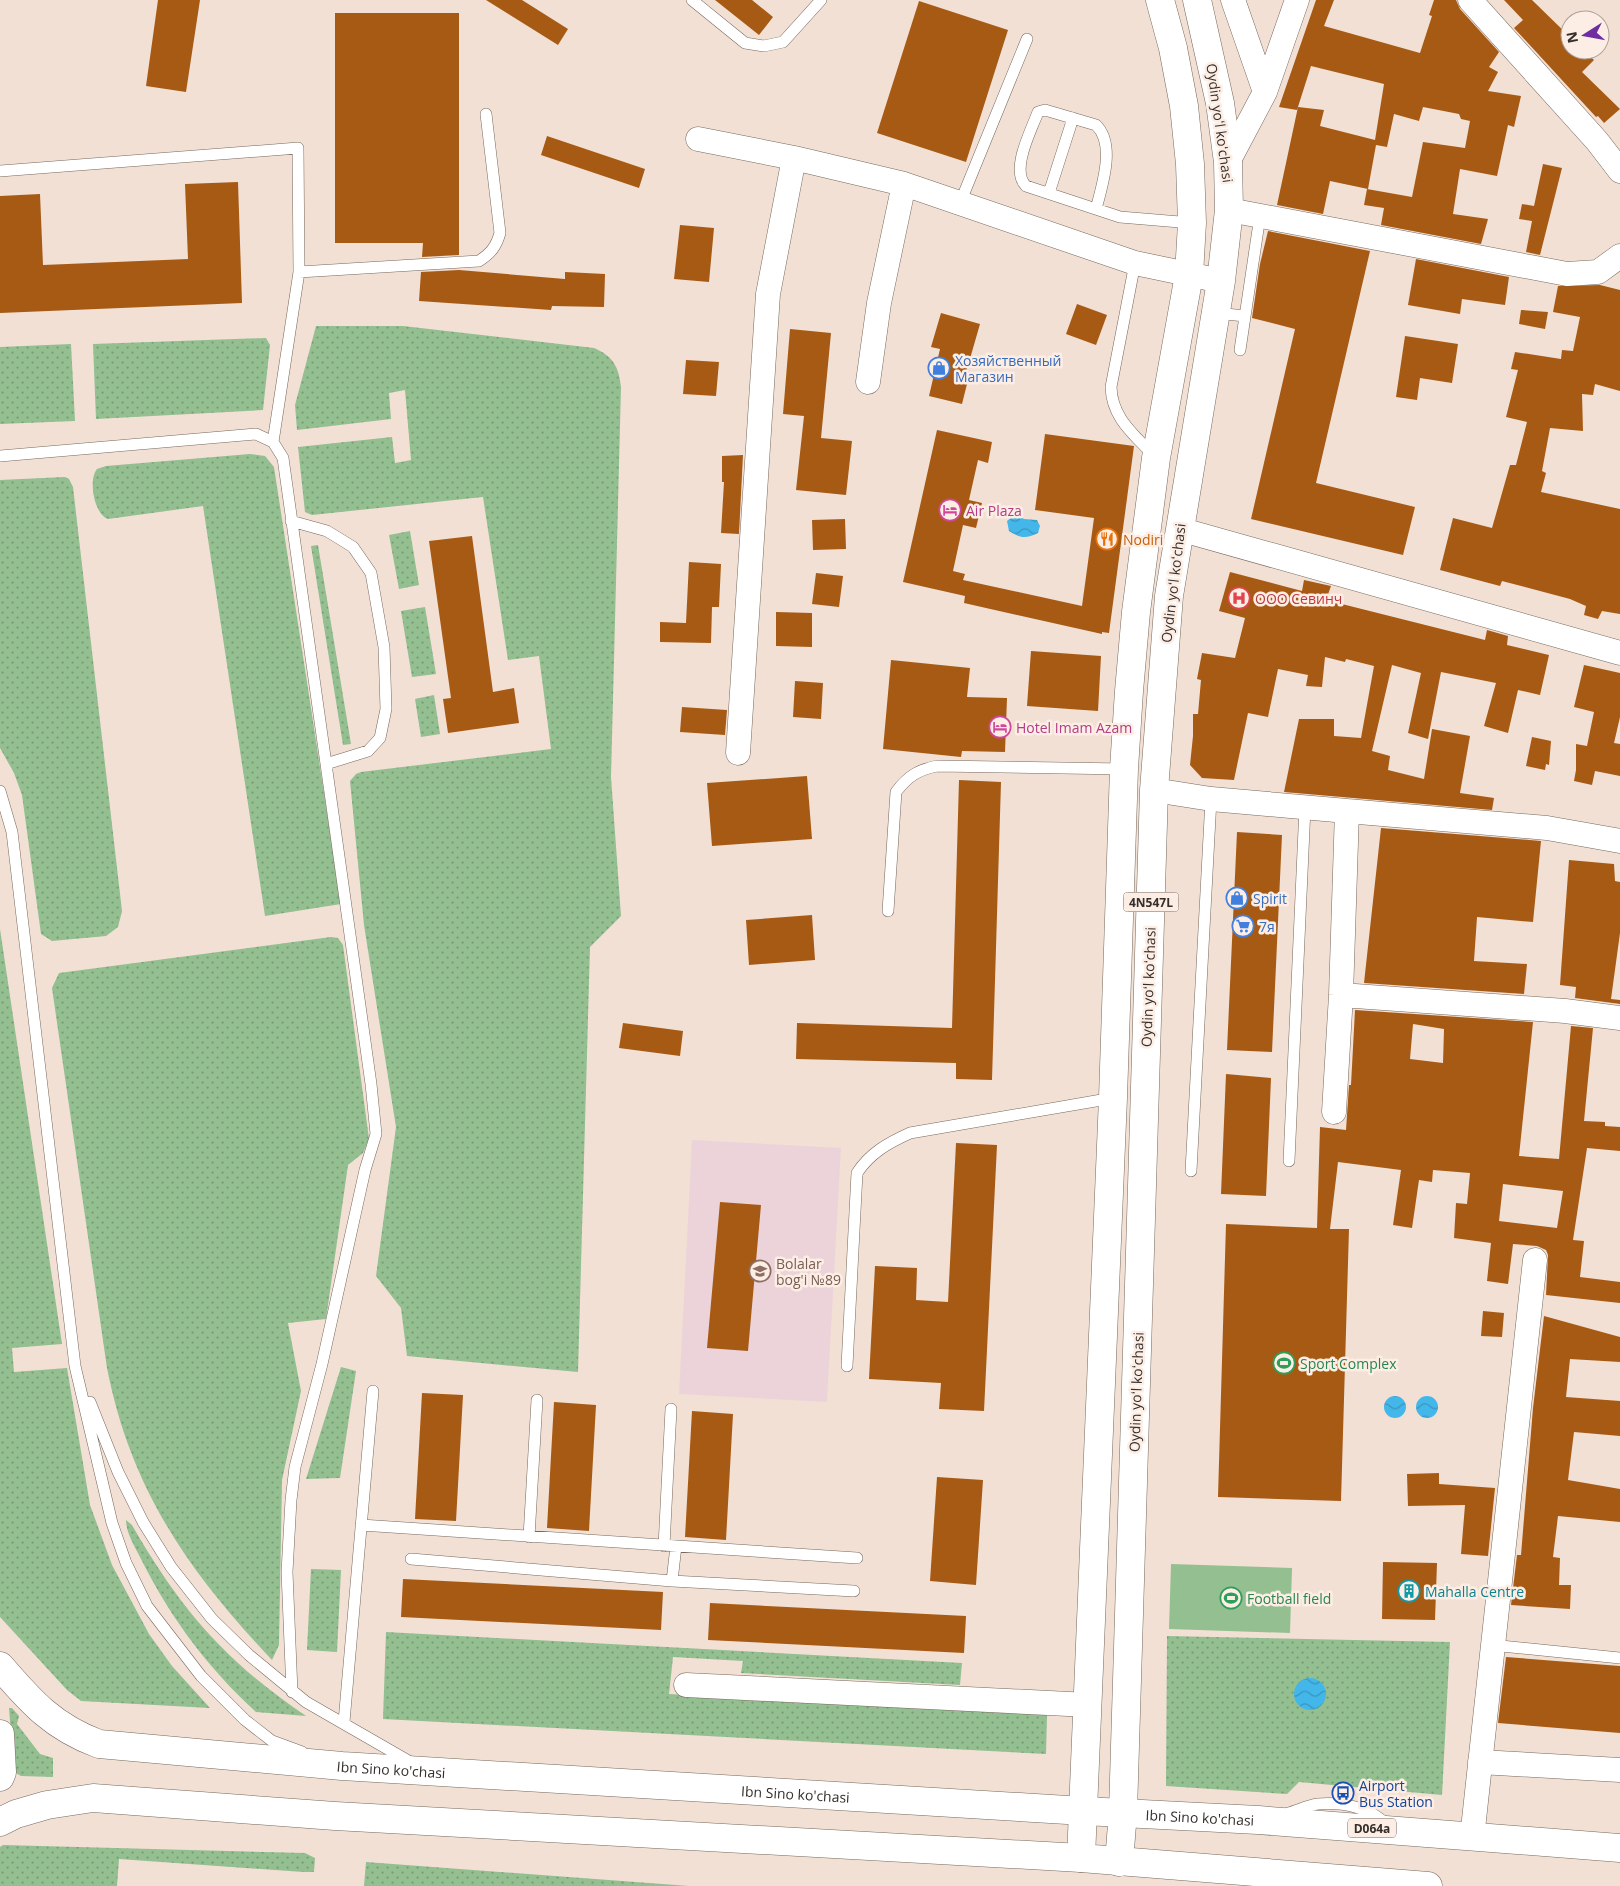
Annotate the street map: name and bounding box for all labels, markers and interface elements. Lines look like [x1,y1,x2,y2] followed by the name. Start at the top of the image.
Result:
[1560,10,1610,60] north arrow
[1561,30,1582,45] text: N
[1202,62,1238,184] street label: Oydin yoʻl koʻchasi
[955,351,1062,386] place label: Хозяйственный Магазин
[927,356,951,380] shop icon: Хозяйственный Магазин
[938,498,962,522] hotel icon: Air Plaza
[966,501,1022,520] place label: Air Plaza
[1156,522,1190,644] street label: Oydin yoʻl koʻchasi
[1095,527,1119,551] restaurant icon: Nodiri
[1123,530,1163,549] place label: Nodiri
[1227,586,1251,610] hospital icon: ООО Севинч
[1255,589,1342,608] place label: ООО Севинч
[988,715,1012,739] hotel icon: Hotel Imam Azam
[1016,718,1132,737] place label: Hotel Imam Azam
[1225,886,1249,910] shop icon: Spirit
[1253,889,1287,908] place label: Spirit
[1124,892,1178,912] road number: 4N547L
[1231,914,1255,938] supermarket icon: 7я
[1259,917,1275,936] place label: 7я
[1136,927,1160,1047] street label: Oydin yoʻl koʻchasi
[776,1254,841,1289] place label: Bolalar bog'i №89
[748,1259,772,1283] school or university icon: Bolalar bog'i №89
[1124,1332,1148,1452] street label: Oydin yoʻl koʻchasi
[1272,1351,1296,1375] sports icon: Sport Complex
[1300,1354,1397,1373] place label: Sport Complex
[1397,1579,1421,1603] building icon: Mahalla Centre
[1425,1582,1524,1601] place label: Mahalla Centre
[1219,1586,1243,1610] sports icon: Football field
[1247,1589,1331,1608] place label: Football field
[336,1756,446,1782] street label: Ibn Sino ko'chasi
[1359,1776,1433,1811] place label: Airport Bus Station
[741,1781,850,1806] street label: Ibn Sino ko'chasi
[1331,1781,1355,1805] bus stop icon: Airport Bus Station
[1145,1805,1255,1829] street label: Ibn Sino ko'chasi
[1348,1819,1396,1838] road number: D064a

